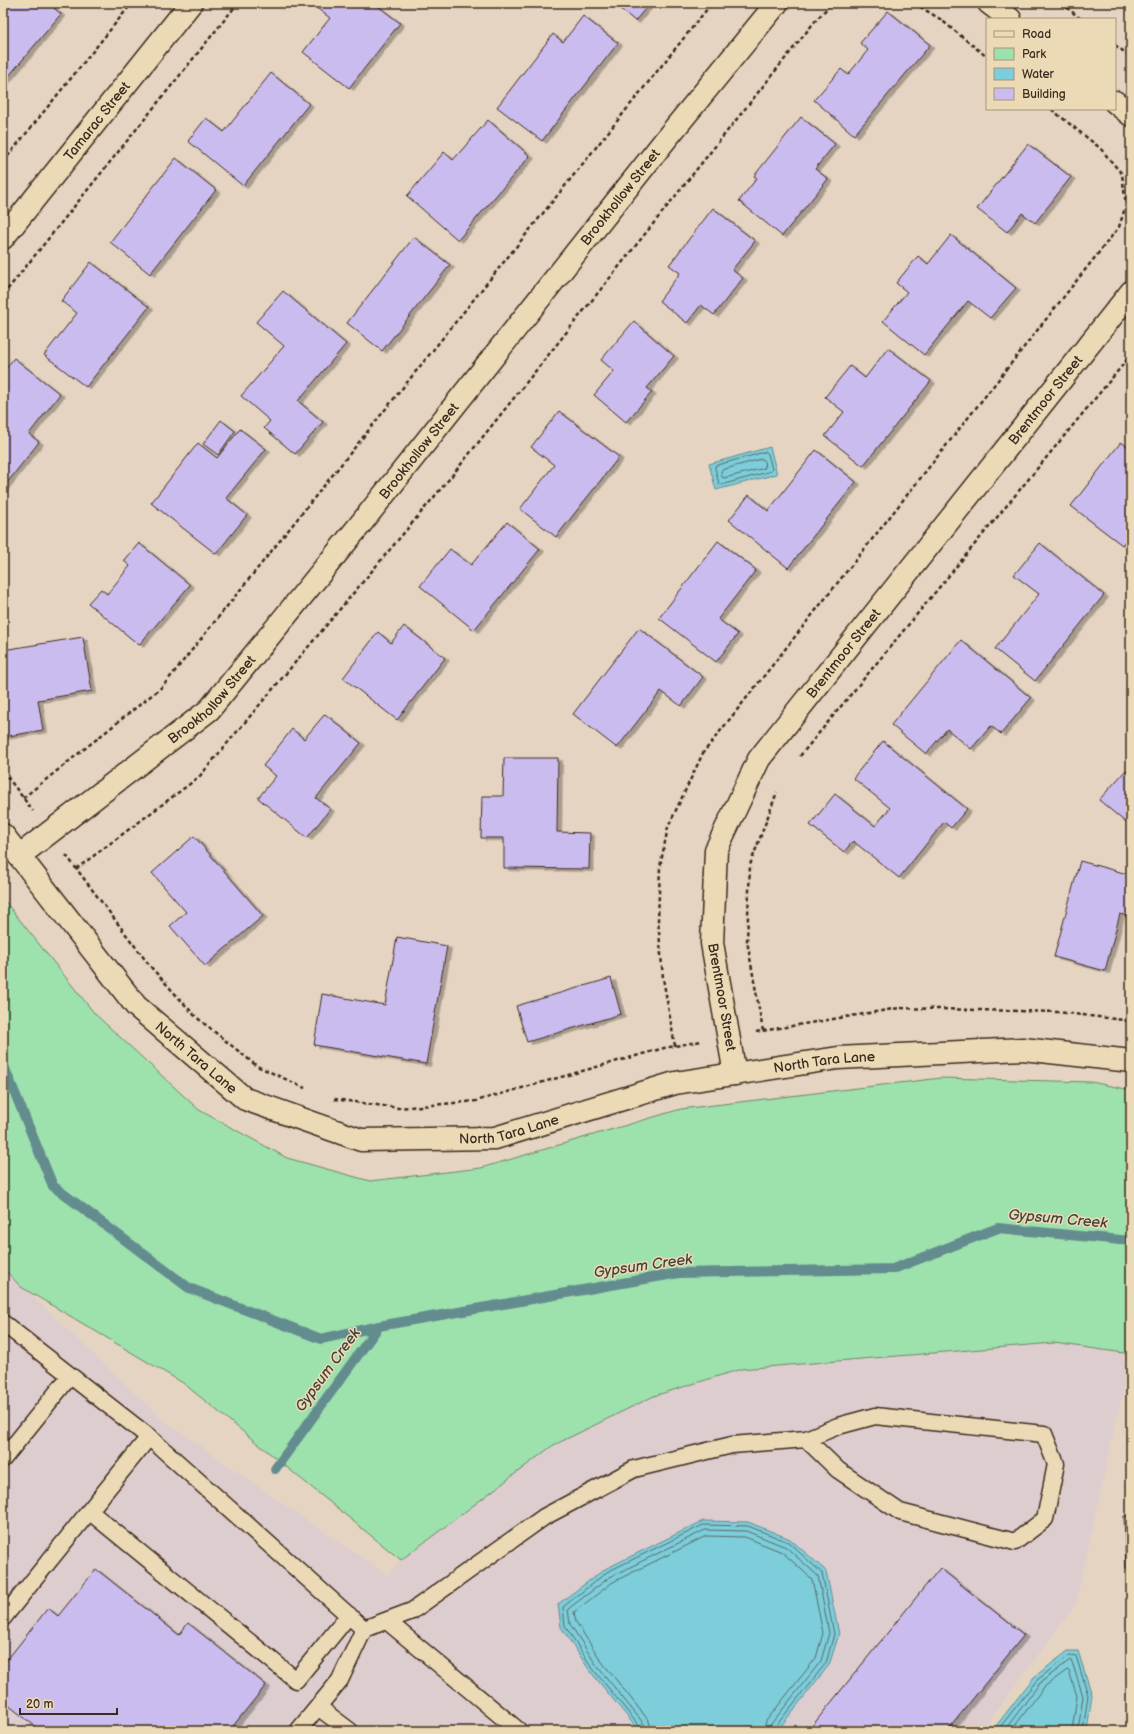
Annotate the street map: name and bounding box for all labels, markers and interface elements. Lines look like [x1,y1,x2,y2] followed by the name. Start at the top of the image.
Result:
[986,18,1116,110] legend
[1022,27,1051,42] text: Road
[1022,47,1046,62] text: Park
[1022,67,1054,82] text: Water
[60,77,134,164] street label: Tamarac Street
[1022,87,1066,102] text: Building
[577,145,664,249] street label: Brookhollow Street
[1004,351,1086,448] street label: Brentmoor Street
[375,399,463,502] street label: Brookhollow Street
[803,605,884,701] street label: Brentmoor Street
[164,651,259,747] street label: Brookhollow Street
[704,942,740,1053] street label: Brentmoor Street
[152,1018,241,1097] street label: North Tara Lane
[772,1048,875,1076] street label: North Tara Lane
[459,1111,561,1147] street label: North Tara Lane
[1008,1205,1109,1233] water label: Gypsum Creek
[592,1250,694,1282] water label: Gypsum Creek
[291,1324,365,1416] water label: Gypsum Creek
[20,1690,117,1716] scale bar
[26,1697,53,1712] text: 20 m

